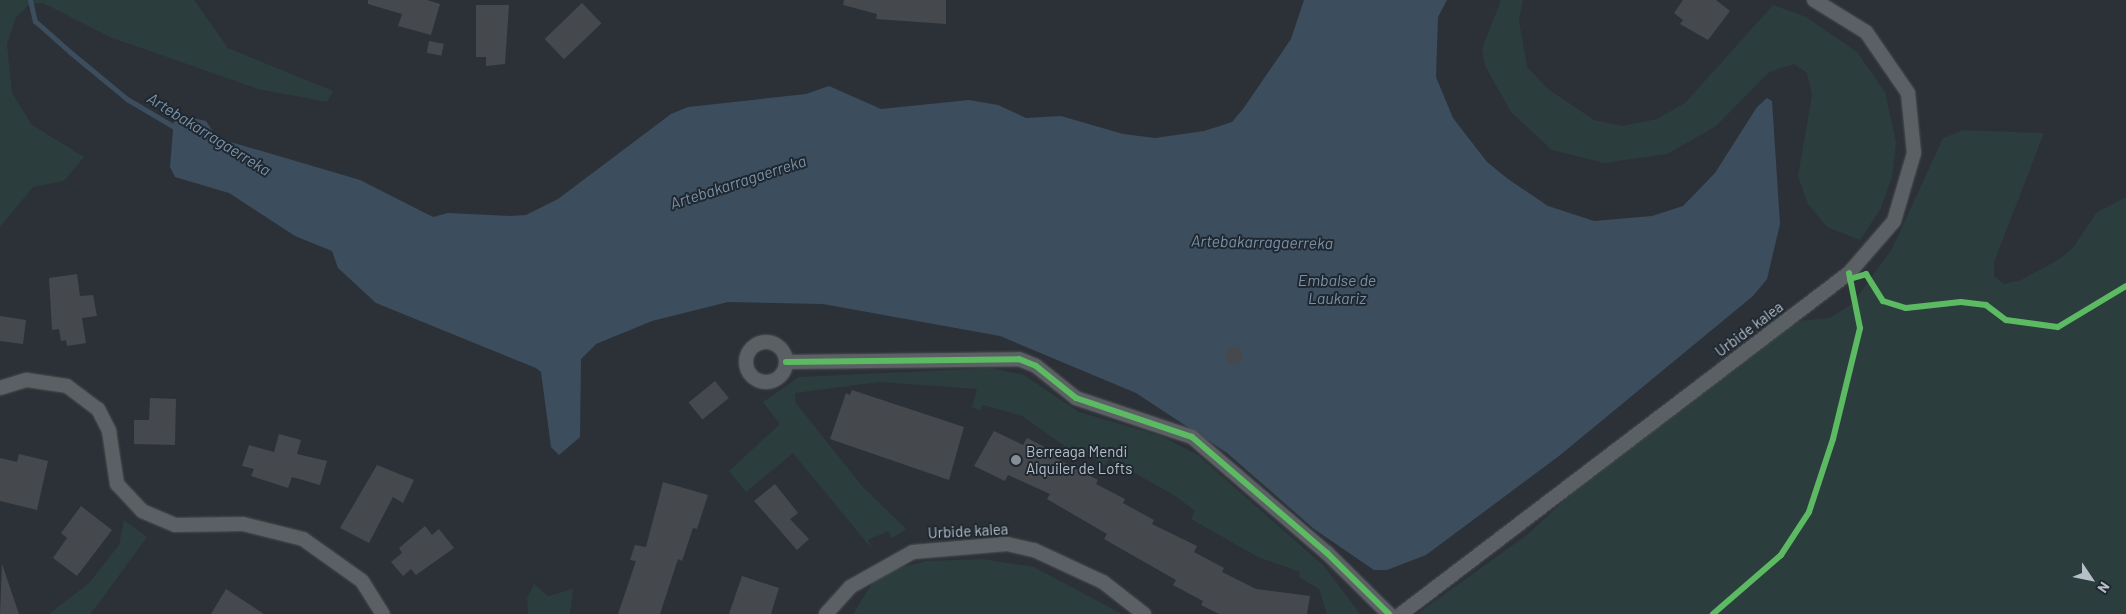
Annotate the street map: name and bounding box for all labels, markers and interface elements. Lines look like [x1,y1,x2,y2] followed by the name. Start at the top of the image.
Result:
[144,88,274,180] water label: Artebakarragaerreka
[667,151,809,213] water label: Artebakarragaerreka
[1191,231,1333,253] water label: Artebakarragaerreka
[1298,270,1376,308] water label: Embalse de Laukariz
[1711,298,1787,360] street label: Urbide kalea
[1026,442,1132,477] place label: Berreaga Mendi Alquiler de Lofts
[1010,454,1022,466] marker: Berreaga Mendi Alquiler de Lofts
[927,520,1009,542] street label: Urbide kalea
[2066,554,2116,604] north arrow
[2094,579,2114,596] text: N

